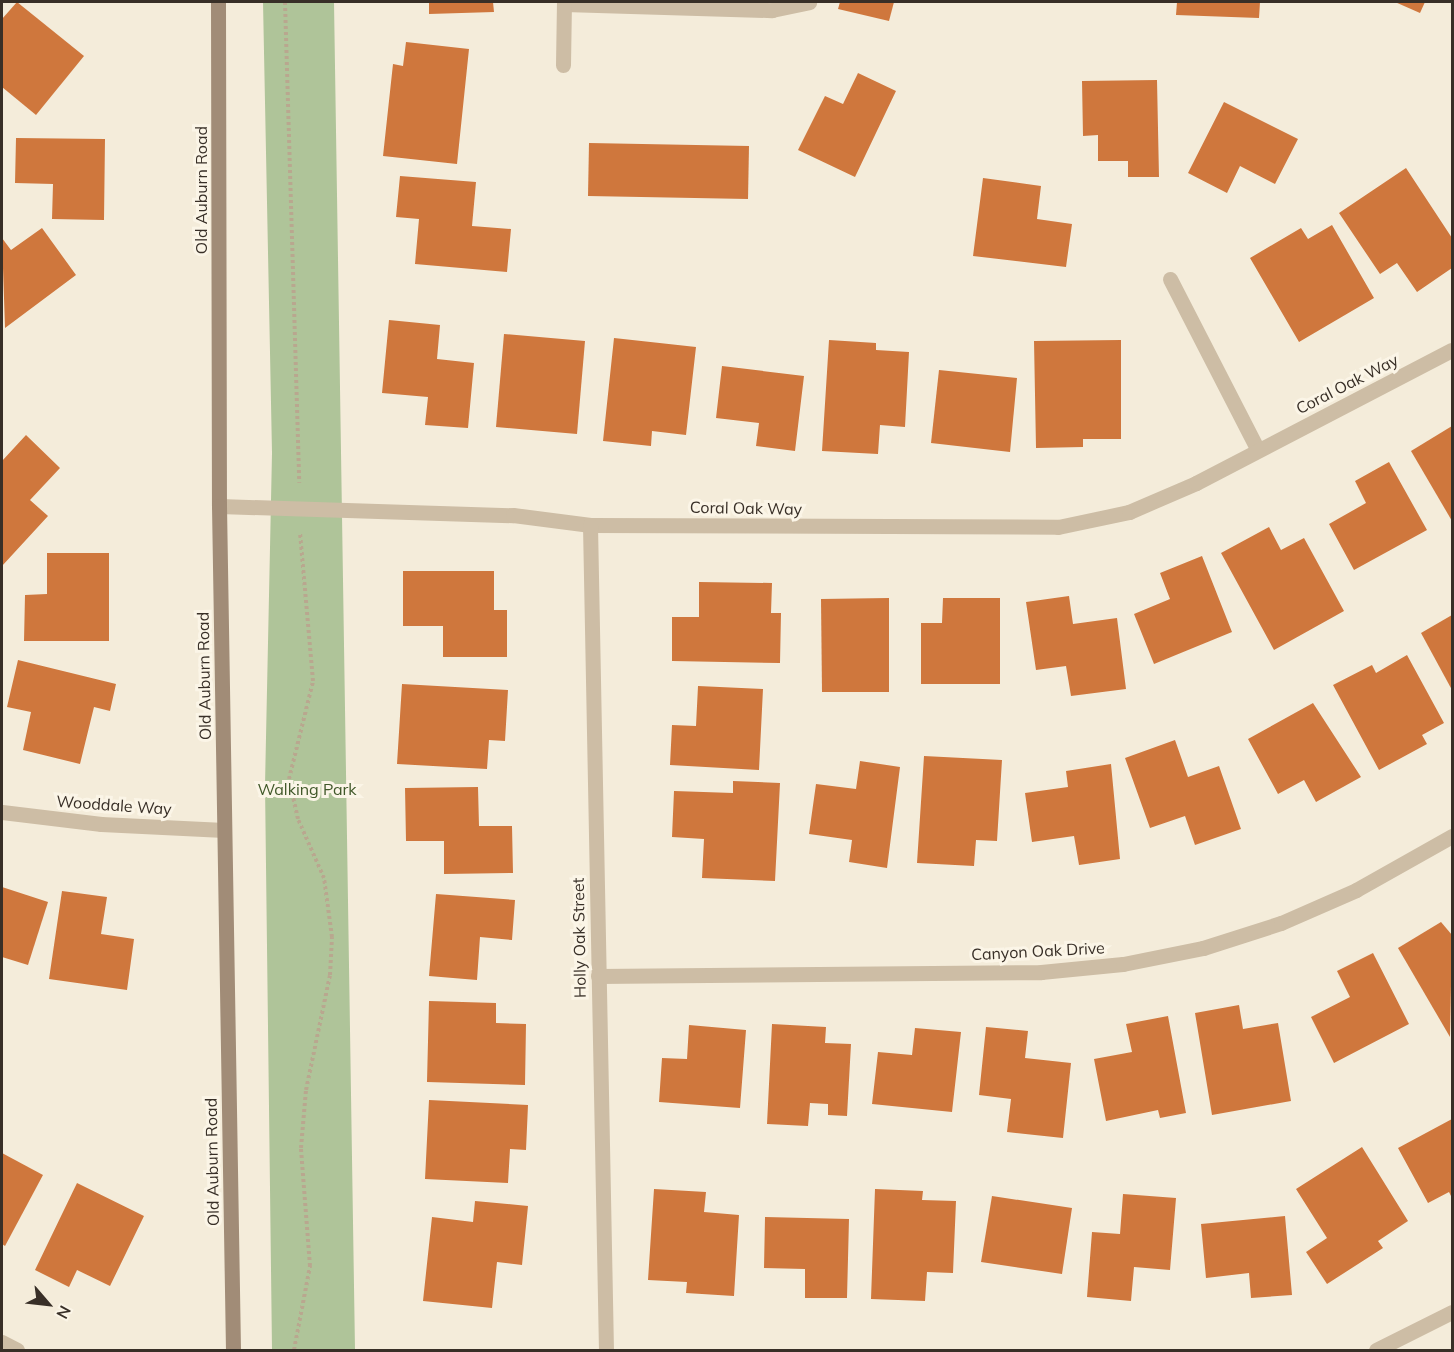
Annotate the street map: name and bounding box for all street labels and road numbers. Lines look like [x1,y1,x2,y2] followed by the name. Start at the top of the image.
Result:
[191,126,211,254] street label: Old Auburn Road
[1293,350,1401,418] street label: Coral Oak Way
[690,497,802,519] street label: Coral Oak Way
[193,612,215,740] street label: Old Auburn Road
[56,791,172,819] street label: Wooddale Way
[568,878,590,998] street label: Holly Oak Street
[971,938,1105,964] street label: Canyon Oak Drive
[201,1098,223,1226] street label: Old Auburn Road

